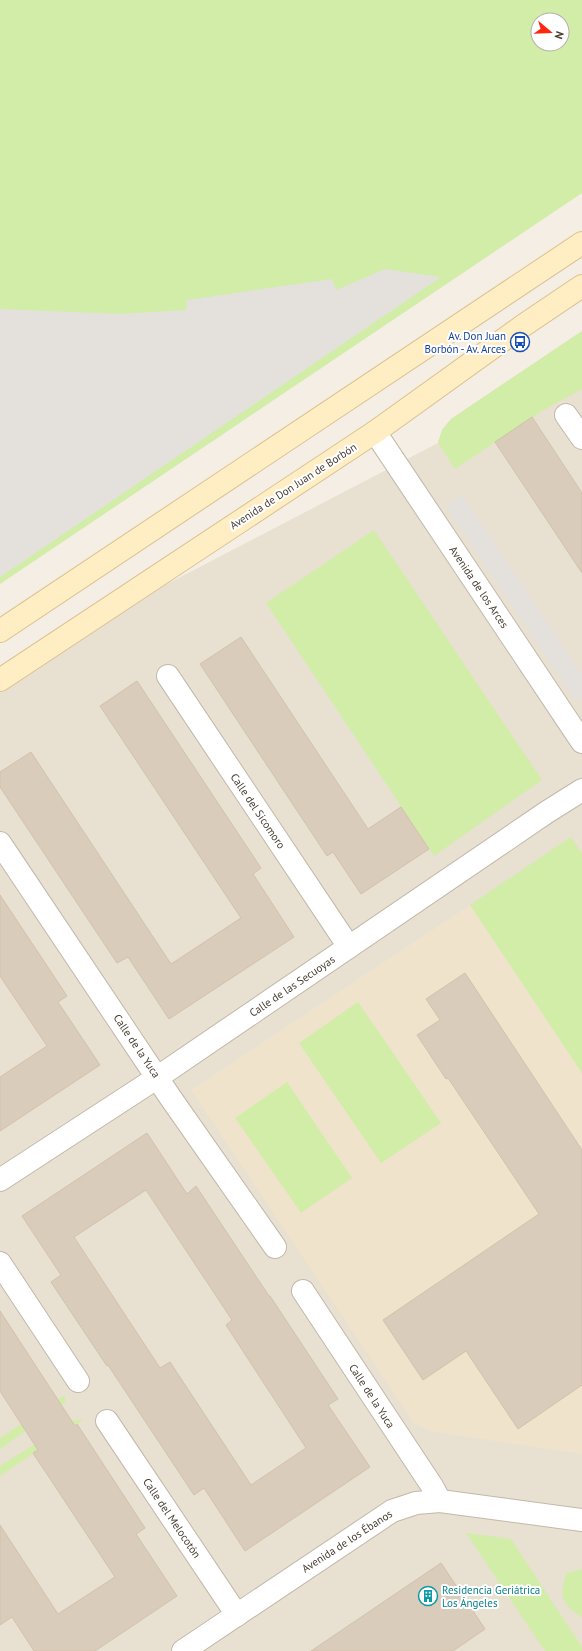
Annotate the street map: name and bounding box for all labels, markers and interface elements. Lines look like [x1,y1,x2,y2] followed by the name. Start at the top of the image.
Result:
[530,12,570,52] north arrow
[552,30,567,41] text: N
[425,329,506,356] place label: Av. Don Juan Borbón - Av. Arces
[509,331,531,353] bus stop icon: Av. Don Juan Borbón - Av. Arces
[227,440,359,532] street label: Avenida de Don Juan de Borbón
[446,543,512,631] street label: Avenida de los Arces
[228,771,288,851] street label: Calle del Sicomoro
[246,952,338,1020] street label: Calle de las Secuoyas
[111,1011,163,1081] street label: Calle de la Yuca
[346,1361,398,1431] street label: Calle de la Yuca
[140,1475,204,1561] street label: Calle del Melocotón
[299,1506,395,1575] street label: Avenida de los Ébanos
[442,1583,540,1610] place label: Residencia Geriátrica Los Ángeles
[417,1585,439,1607] building icon: Residencia Geriátrica Los Ángeles

